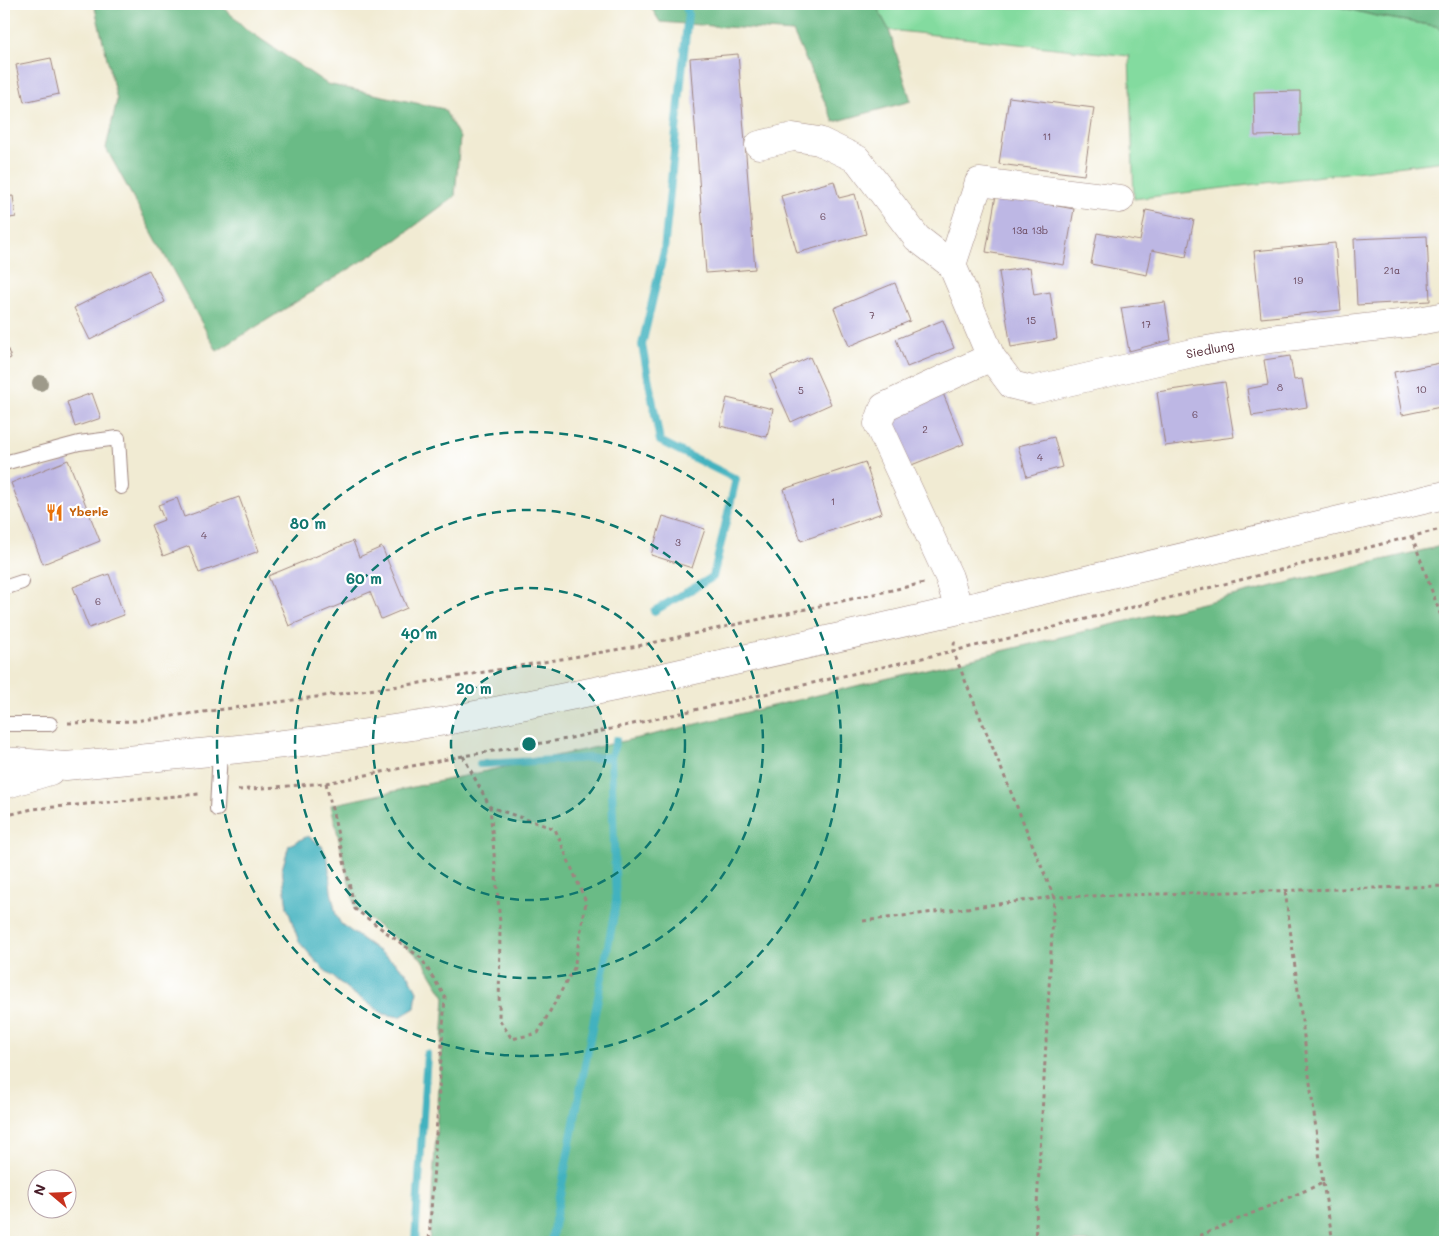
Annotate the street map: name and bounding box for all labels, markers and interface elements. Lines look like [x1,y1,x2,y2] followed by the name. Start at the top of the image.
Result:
[1043,129,1051,143] house number: 11
[820,209,826,223] house number: 6
[1012,223,1048,237] house number: 13a 13b
[1384,263,1400,277] house number: 21a
[1293,273,1303,287] house number: 19
[869,308,875,322] house number: 7
[1026,313,1036,327] house number: 15
[1141,317,1151,331] house number: 17
[1184,337,1235,362] street label: Siedlung
[1277,380,1283,394] house number: 8
[1416,382,1426,396] house number: 10
[798,383,804,397] house number: 5
[1192,407,1198,421] house number: 6
[922,422,928,436] house number: 2
[1037,450,1043,464] house number: 4
[831,494,835,508] house number: 1
[45,502,65,522] restaurant icon: Yberle
[69,503,108,519] place label: Yberle
[290,513,326,533] text: 80 m
[201,528,207,542] house number: 4
[675,535,681,549] house number: 3
[346,568,382,588] text: 60 m
[95,594,101,608] house number: 6
[401,623,437,643] text: 40 m
[456,678,492,698] text: 20 m
[520,735,538,753] centre of rings
[28,1168,78,1218] north arrow
[29,1181,50,1198] text: N

